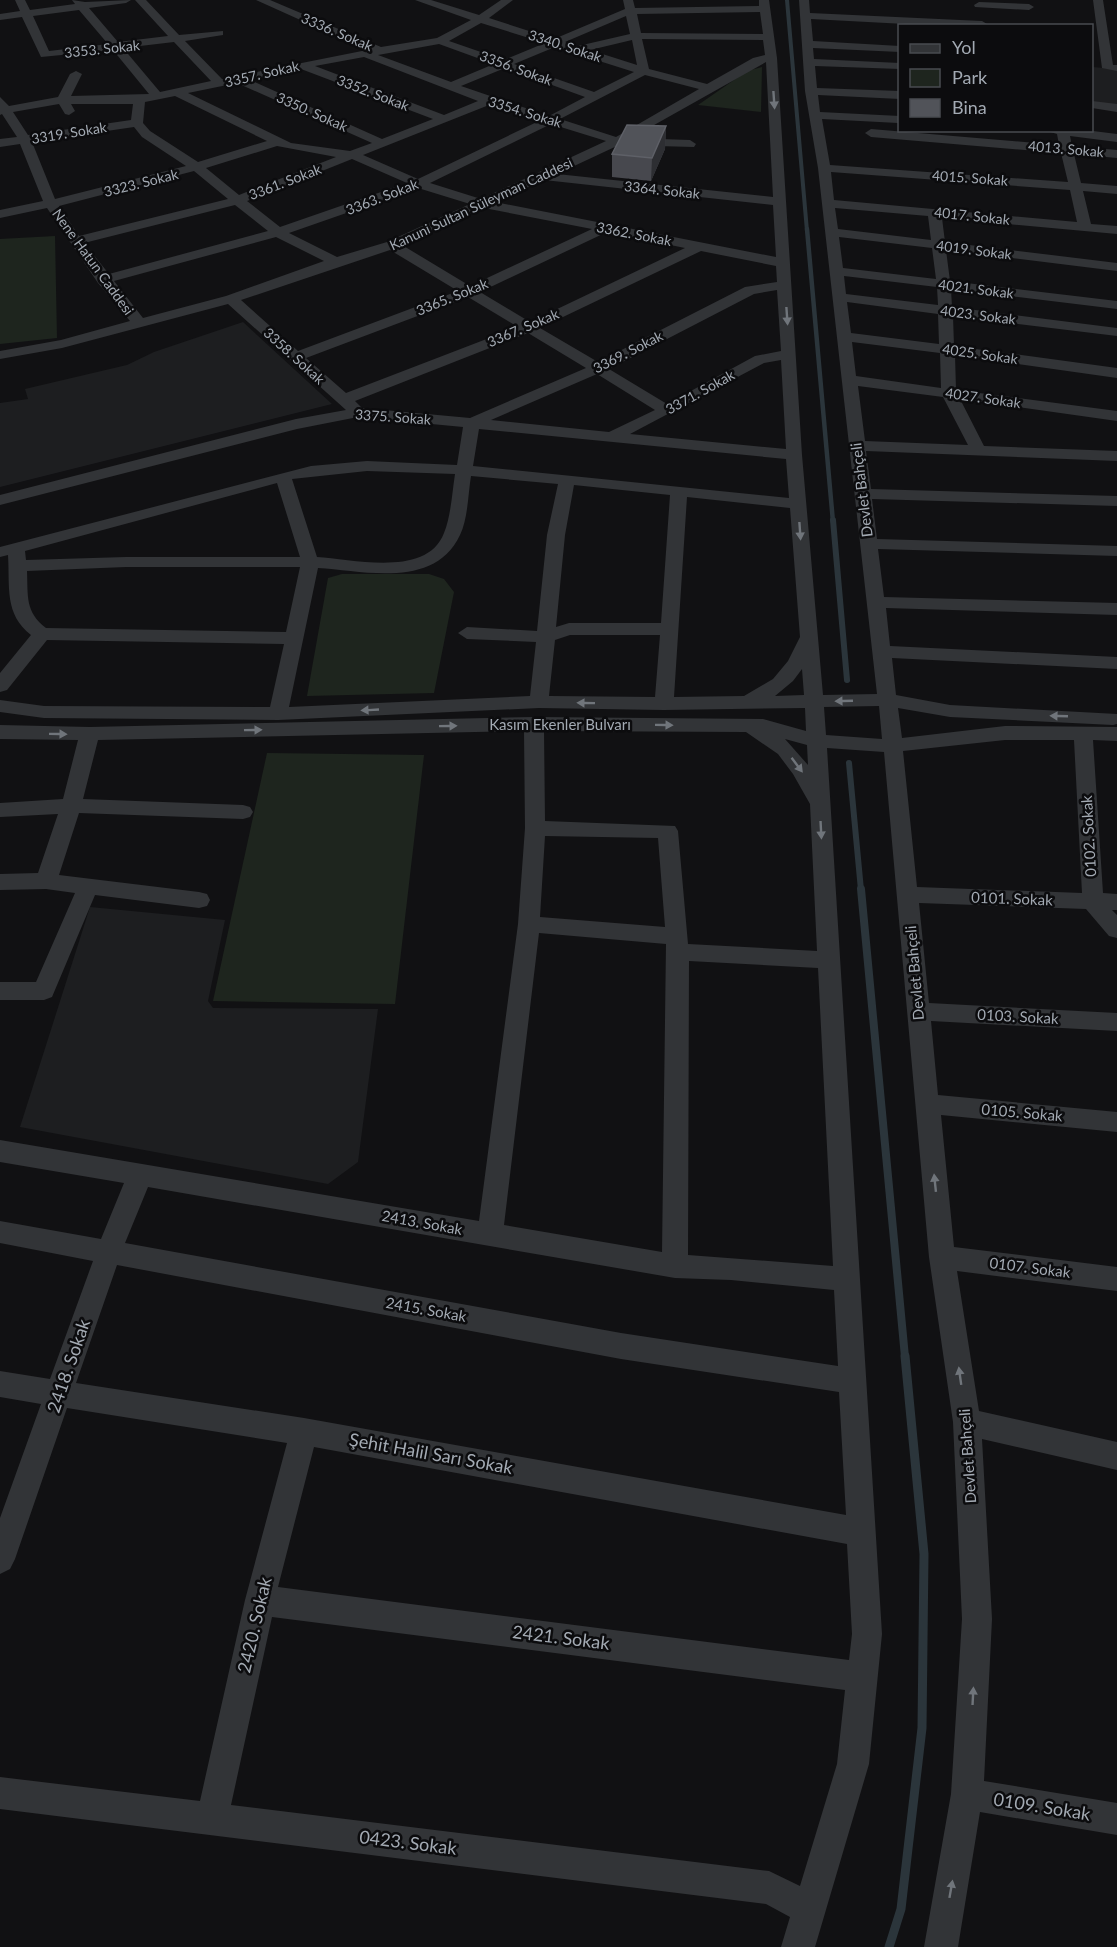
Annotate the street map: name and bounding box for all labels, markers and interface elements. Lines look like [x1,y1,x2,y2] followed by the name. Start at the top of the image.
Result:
[299,9,376,55] street label: 3336. Sokak
[898,24,1093,132] legend
[526,26,605,66] street label: 3340. Sokak
[63,36,142,61] street label: 3353. Sokak
[952,36,976,58] text: Yol
[478,47,556,89] street label: 3356. Sokak
[223,56,302,90] street label: 3357. Sokak
[952,66,988,88] text: Park
[335,71,413,114] street label: 3352. Sokak
[274,88,351,135] street label: 3350. Sokak
[769,90,779,109] one-way arrow
[486,92,565,131] street label: 3354. Sokak
[952,96,987,118] text: Bina
[30,118,109,147] street label: 3319. Sokak
[1027,137,1106,160] street label: 4013. Sokak
[386,154,575,254] street label: Kanuni Sultan Süleyman Caddesi
[246,160,324,203] street label: 3361. Sokak
[102,165,181,200] street label: 3323. Sokak
[932,166,1009,189] street label: 4015. Sokak
[343,175,421,218] street label: 3363. Sokak
[623,177,702,202] street label: 3364. Sokak
[933,203,1012,228] street label: 4017. Sokak
[49,205,138,318] street label: Nene Hatun Caddesi
[595,218,674,249] street label: 3362. Sokak
[935,236,1014,263] street label: 4019. Sokak
[413,274,491,319] street label: 3365. Sokak
[937,275,1016,302] street label: 4021. Sokak
[939,301,1018,328] street label: 4023. Sokak
[484,305,562,350] street label: 3367. Sokak
[782,306,791,325] one-way arrow
[260,324,329,388] street label: 3358. Sokak
[590,326,666,376] street label: 3369. Sokak
[941,340,1020,367] street label: 4025. Sokak
[662,365,738,417] street label: 3371. Sokak
[944,384,1023,411] street label: 4027. Sokak
[355,405,432,428] street label: 3375. Sokak
[846,442,876,538] street label: Devlet Bahçeli
[795,522,805,541] one-way arrow
[834,696,853,706] one-way arrow
[576,698,595,707] one-way arrow
[361,705,380,714] one-way arrow
[1049,712,1068,721] one-way arrow
[489,715,631,733] street label: Kasım Ekenler Bulvarı
[655,720,674,730] one-way arrow
[439,721,458,730] one-way arrow
[244,726,263,735] one-way arrow
[49,729,68,739] one-way arrow
[790,758,802,773] one-way arrow
[1077,795,1099,877] street label: 0102. Sokak
[816,821,825,840] one-way arrow
[971,888,1053,908] street label: 0101. Sokak
[901,925,927,1021] street label: Devlet Bahçeli
[977,1005,1060,1027] street label: 0103. Sokak
[981,1099,1064,1125] street label: 0105. Sokak
[930,1173,940,1192] one-way arrow
[380,1206,464,1238] street label: 2413. Sokak
[989,1253,1072,1281] street label: 0107. Sokak
[384,1293,468,1325] street label: 2415. Sokak
[42,1315,95,1415] street label: 2418. Sokak
[955,1366,964,1385] one-way arrow
[955,1408,979,1504] street label: Devlet Bahçeli
[348,1428,516,1478] street label: Şehit Halil Sarı Sokak
[232,1574,276,1675] street label: 2420. Sokak
[511,1620,612,1654] street label: 2421. Sokak
[968,1686,978,1705] one-way arrow
[992,1787,1093,1825] street label: 0109. Sokak
[358,1825,459,1859] street label: 0423. Sokak
[947,1880,956,1899] one-way arrow

